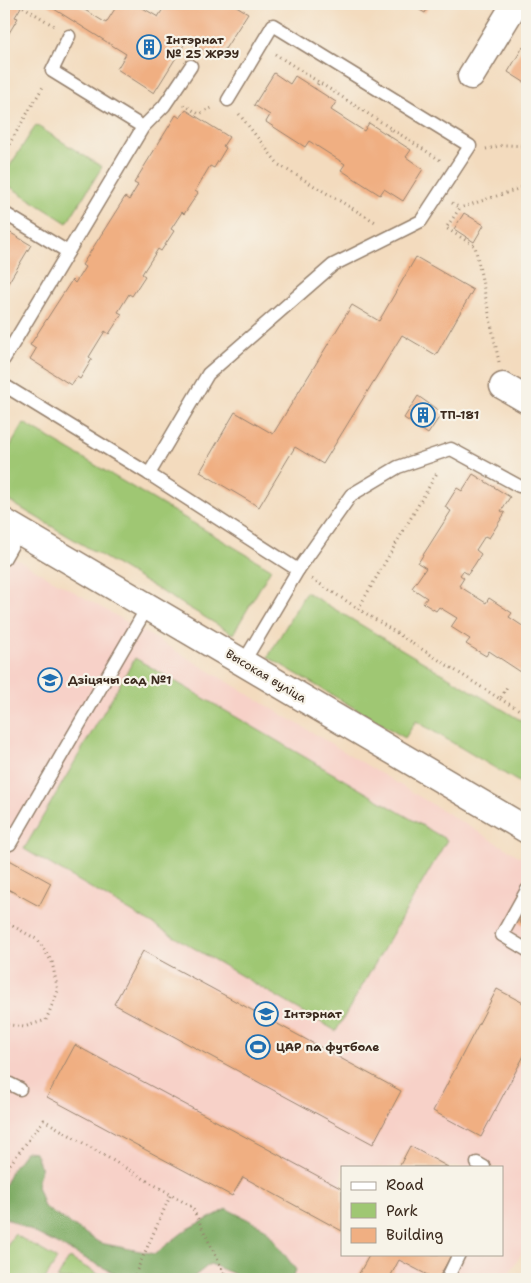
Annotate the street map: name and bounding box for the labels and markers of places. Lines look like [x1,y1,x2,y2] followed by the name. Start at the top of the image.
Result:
[166,32,240,62] place label: Інтэрнат № 25 ЖРЭУ
[136,34,162,60] building icon: Інтэрнат № 25 ЖРЭУ
[410,402,436,428] building icon: ТП-181
[440,407,479,423] place label: ТП-181
[37,667,63,693] school or university icon: Дзіцячы сад №1
[68,672,171,688] place label: Дзіцячы сад №1
[253,1001,279,1027] school or university icon: Інтэрнат
[284,1006,343,1022] place label: Інтэрнат
[245,1034,271,1060] sports icon: ЦАР па футболе
[276,1039,380,1055] place label: ЦАР па футболе

